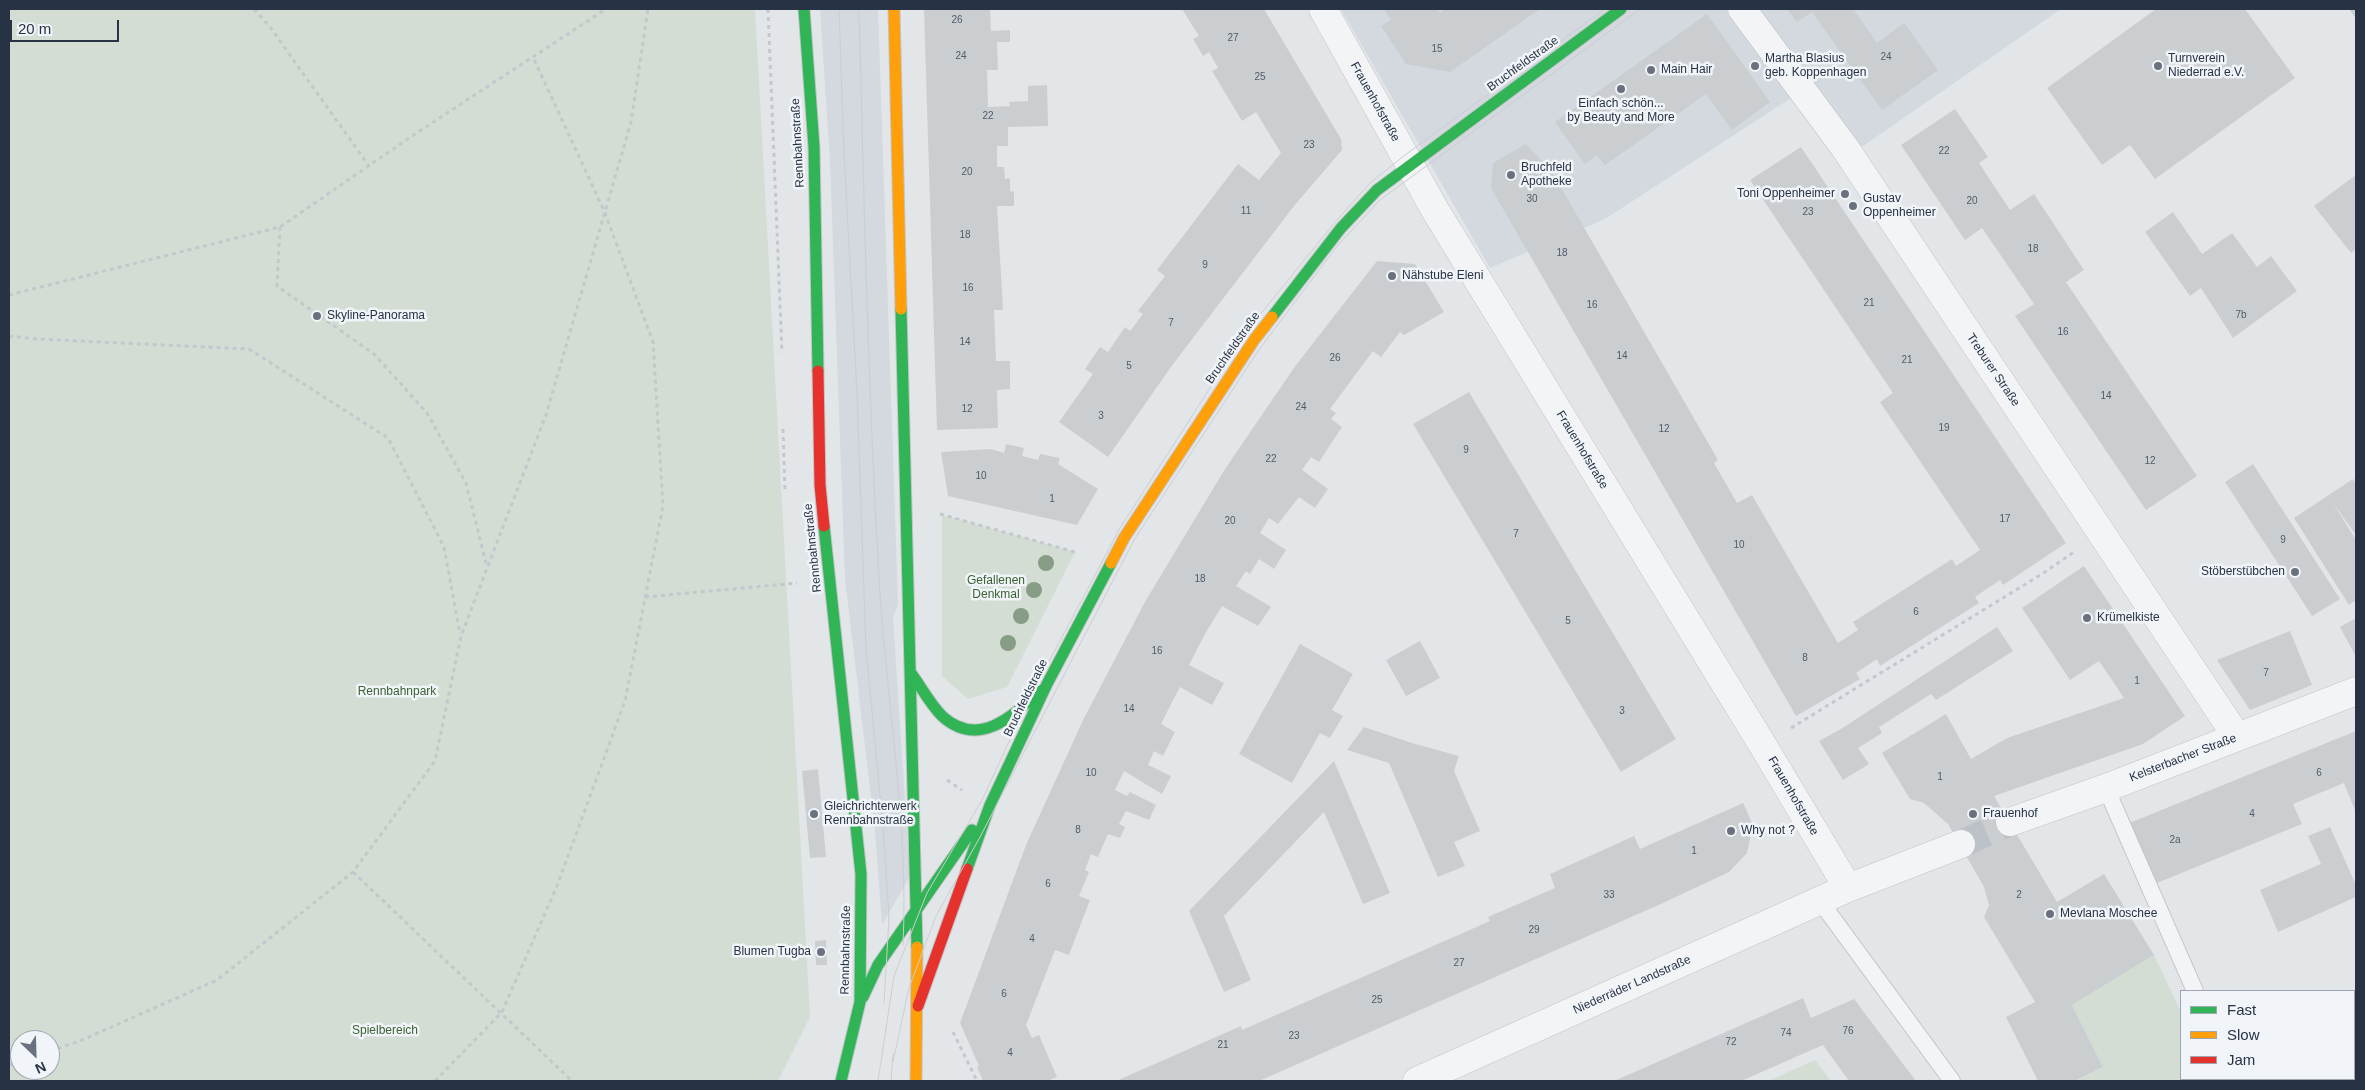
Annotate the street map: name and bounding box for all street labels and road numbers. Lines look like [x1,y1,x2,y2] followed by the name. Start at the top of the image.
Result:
[1485,33,1561,95] street label: Bruchfeldstraße
[1347,60,1403,144] street label: Frauenhofstraße
[788,98,808,188] street label: Rennbahnstraße
[1203,309,1263,387] street label: Bruchfeldstraße
[1963,331,2023,409] street label: Treburer Straße
[1553,408,1611,492] street label: Frauenhofstraße
[801,503,825,593] street label: Rennbahnstraße
[1001,657,1051,739] street label: Bruchfeldstraße
[2127,731,2239,785] street label: Kelsterbacher Straße
[1765,754,1821,838] street label: Frauenhofstraße
[838,905,854,995] street label: Rennbahnstraße
[1571,953,1693,1017] street label: Niederräder Landstraße

